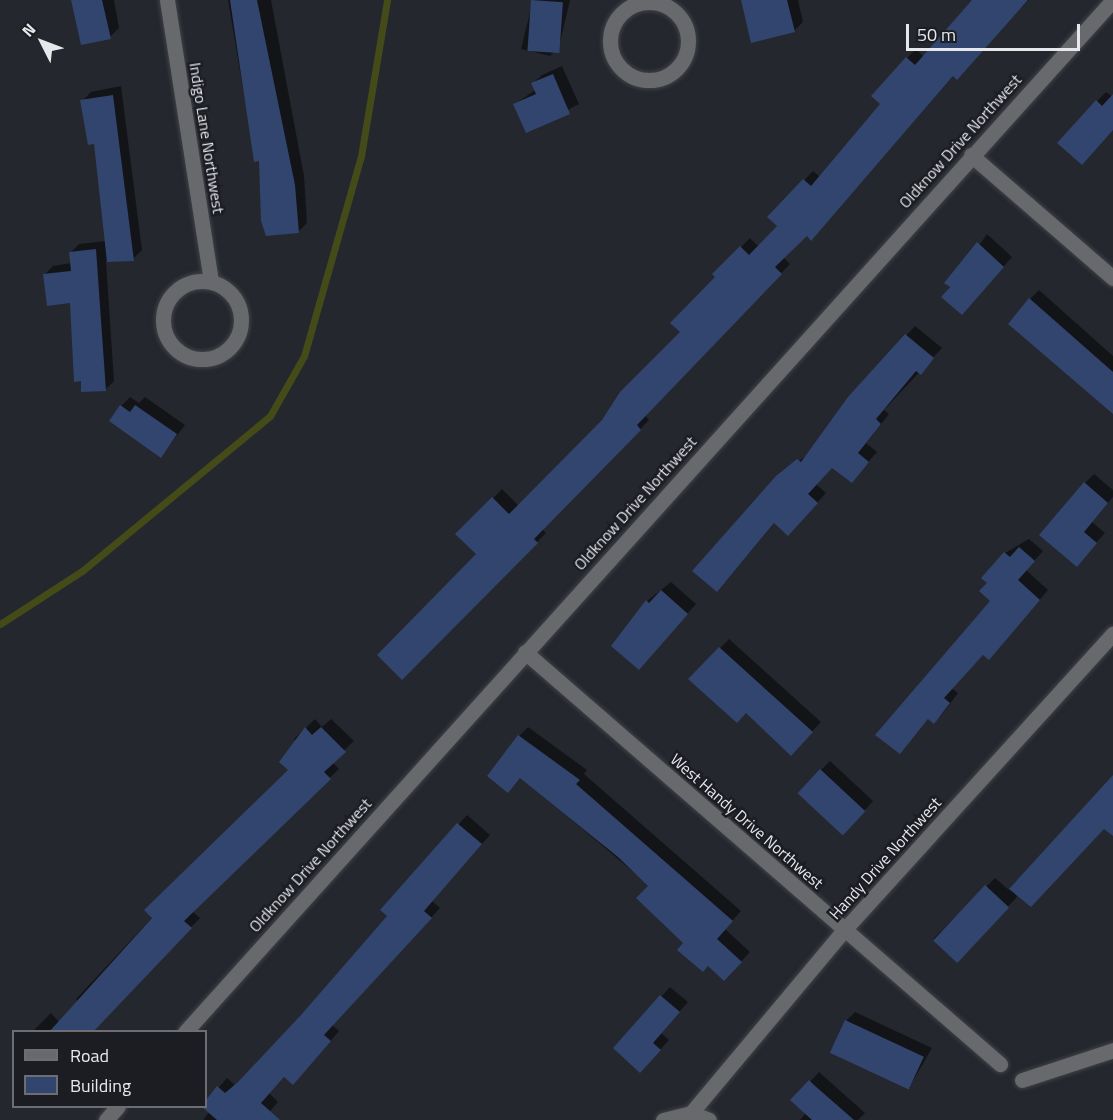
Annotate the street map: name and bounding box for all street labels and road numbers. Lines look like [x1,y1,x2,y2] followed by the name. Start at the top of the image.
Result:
[186,61,228,215] street label: Indigo Lane Northwest
[895,70,1025,212] street label: Oldknow Drive Northwest
[570,432,700,574] street label: Oldknow Drive Northwest
[667,749,827,893] street label: West Handy Drive Northwest
[825,793,945,923] street label: Handy Drive Northwest
[245,794,375,936] street label: Oldknow Drive Northwest

